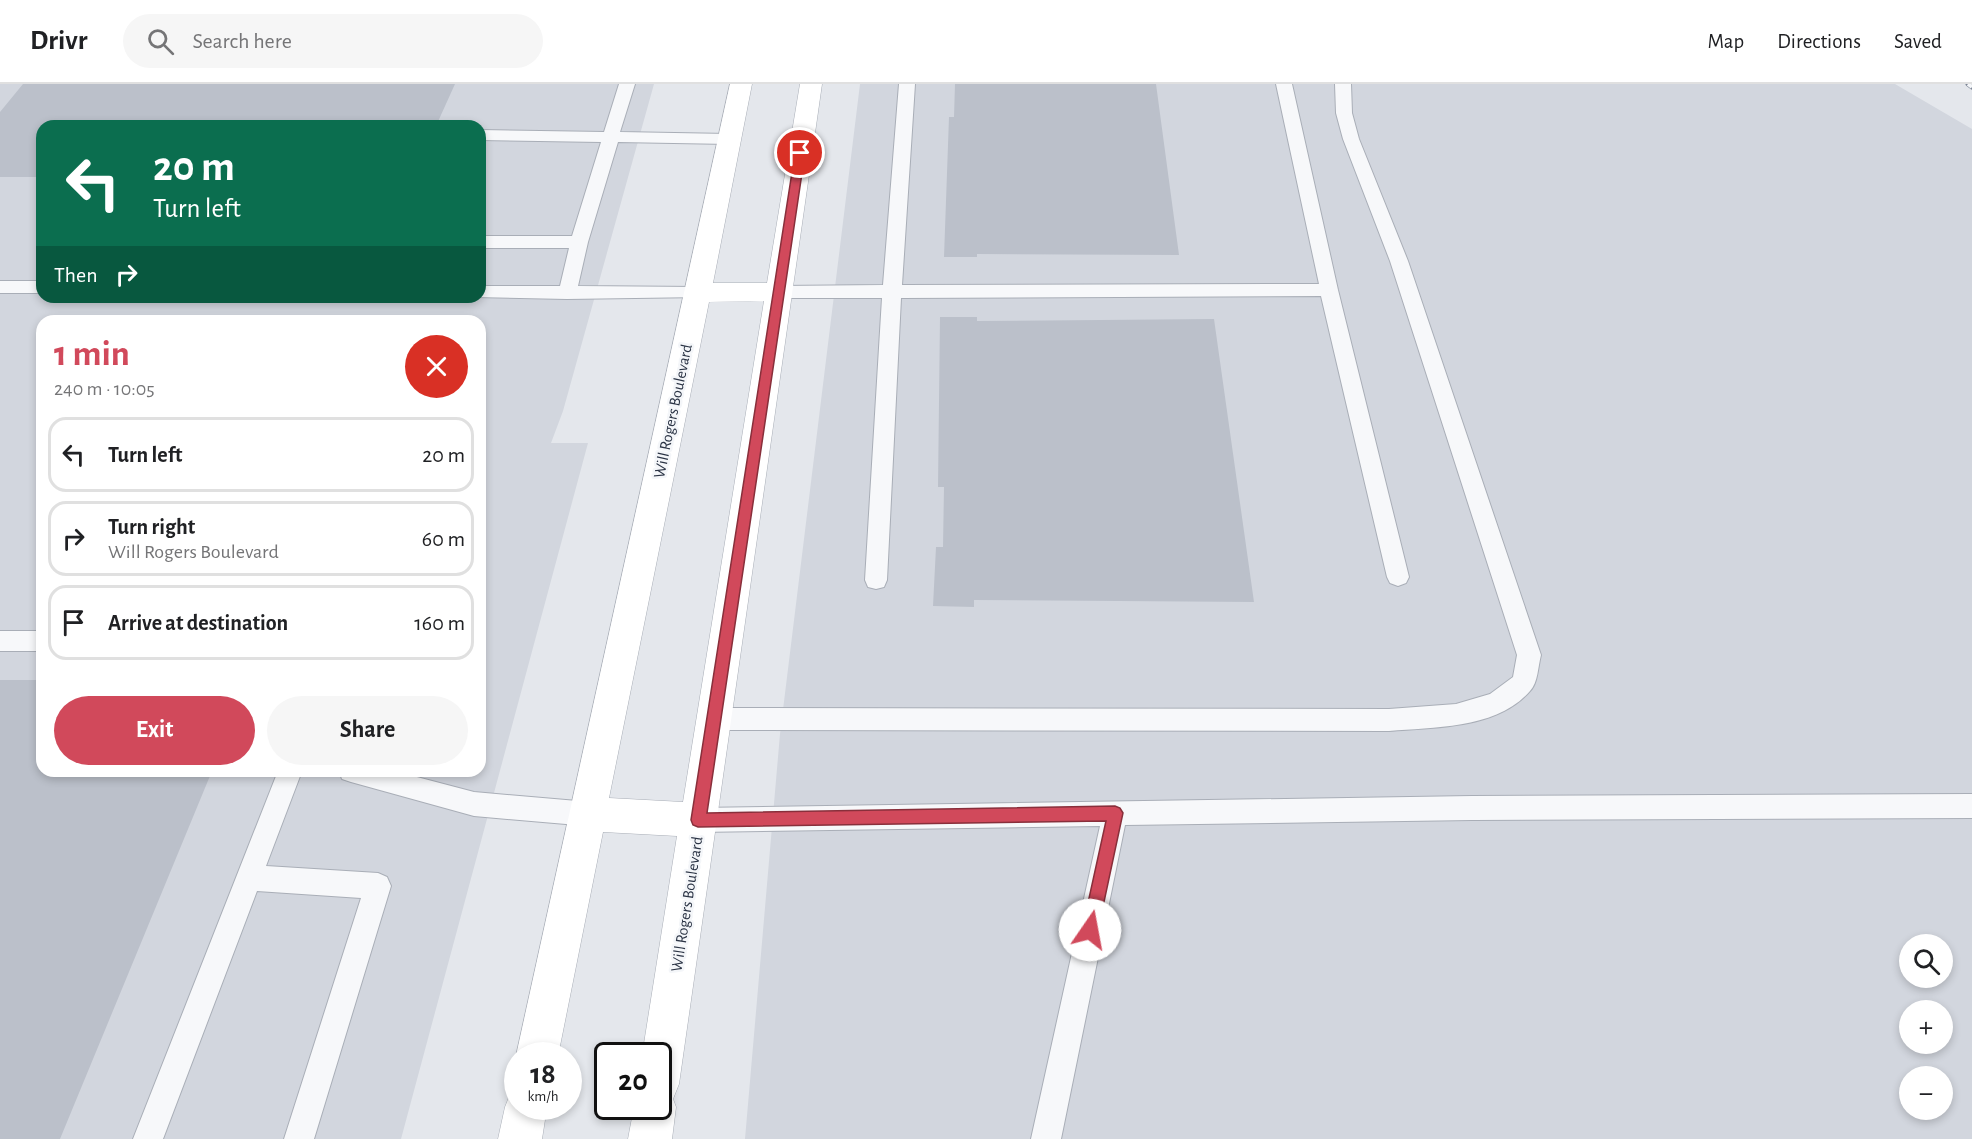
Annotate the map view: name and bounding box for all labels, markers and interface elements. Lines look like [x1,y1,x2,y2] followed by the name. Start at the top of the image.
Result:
[123,14,543,68] search box
[144,25,177,58] icon: search
[30,27,87,55] text: Drivr
[192,30,292,52] text: Search here
[1708,31,1744,52] text: Map
[1777,31,1861,52] text: Directions
[1894,31,1942,52] text: Saved
[774,127,825,178] pin
[783,136,816,169] icon: arrive
[54,144,132,222] icon: left
[153,146,235,188] text: 20 m
[153,195,241,222] text: Turn left
[110,258,143,291] icon: right
[54,264,98,286] text: Then
[405,335,468,398] button: close
[54,336,130,372] text: 1 min
[651,343,695,480] street label: Will Rogers Boulevard
[54,379,155,399] text: 240 m · 10:05
[57,438,90,471] icon: left
[108,444,182,466] text: Turn left
[422,444,465,466] text: 20 m
[108,516,195,538] text: Turn right
[57,522,90,555] icon: right
[422,528,465,550] text: 60 m
[108,542,279,562] text: Will Rogers Boulevard
[57,606,90,639] icon: arrive
[108,612,288,634] text: Arrive at destination
[414,612,465,634] text: 160 m
[54,696,255,765] button: Exit
[267,696,468,765] button: Share
[668,835,706,973] street label: Will Rogers Boulevard
[1058,898,1122,962] position arrow
[1899,934,1953,1120] map controls
[1899,934,1953,988] button: search
[1899,1000,1953,1054] button: +
[594,1042,672,1120] speed limit sign: 20
[530,1059,556,1089] text: 18
[1899,1066,1953,1120] button: −
[528,1089,558,1104] text: km/h

